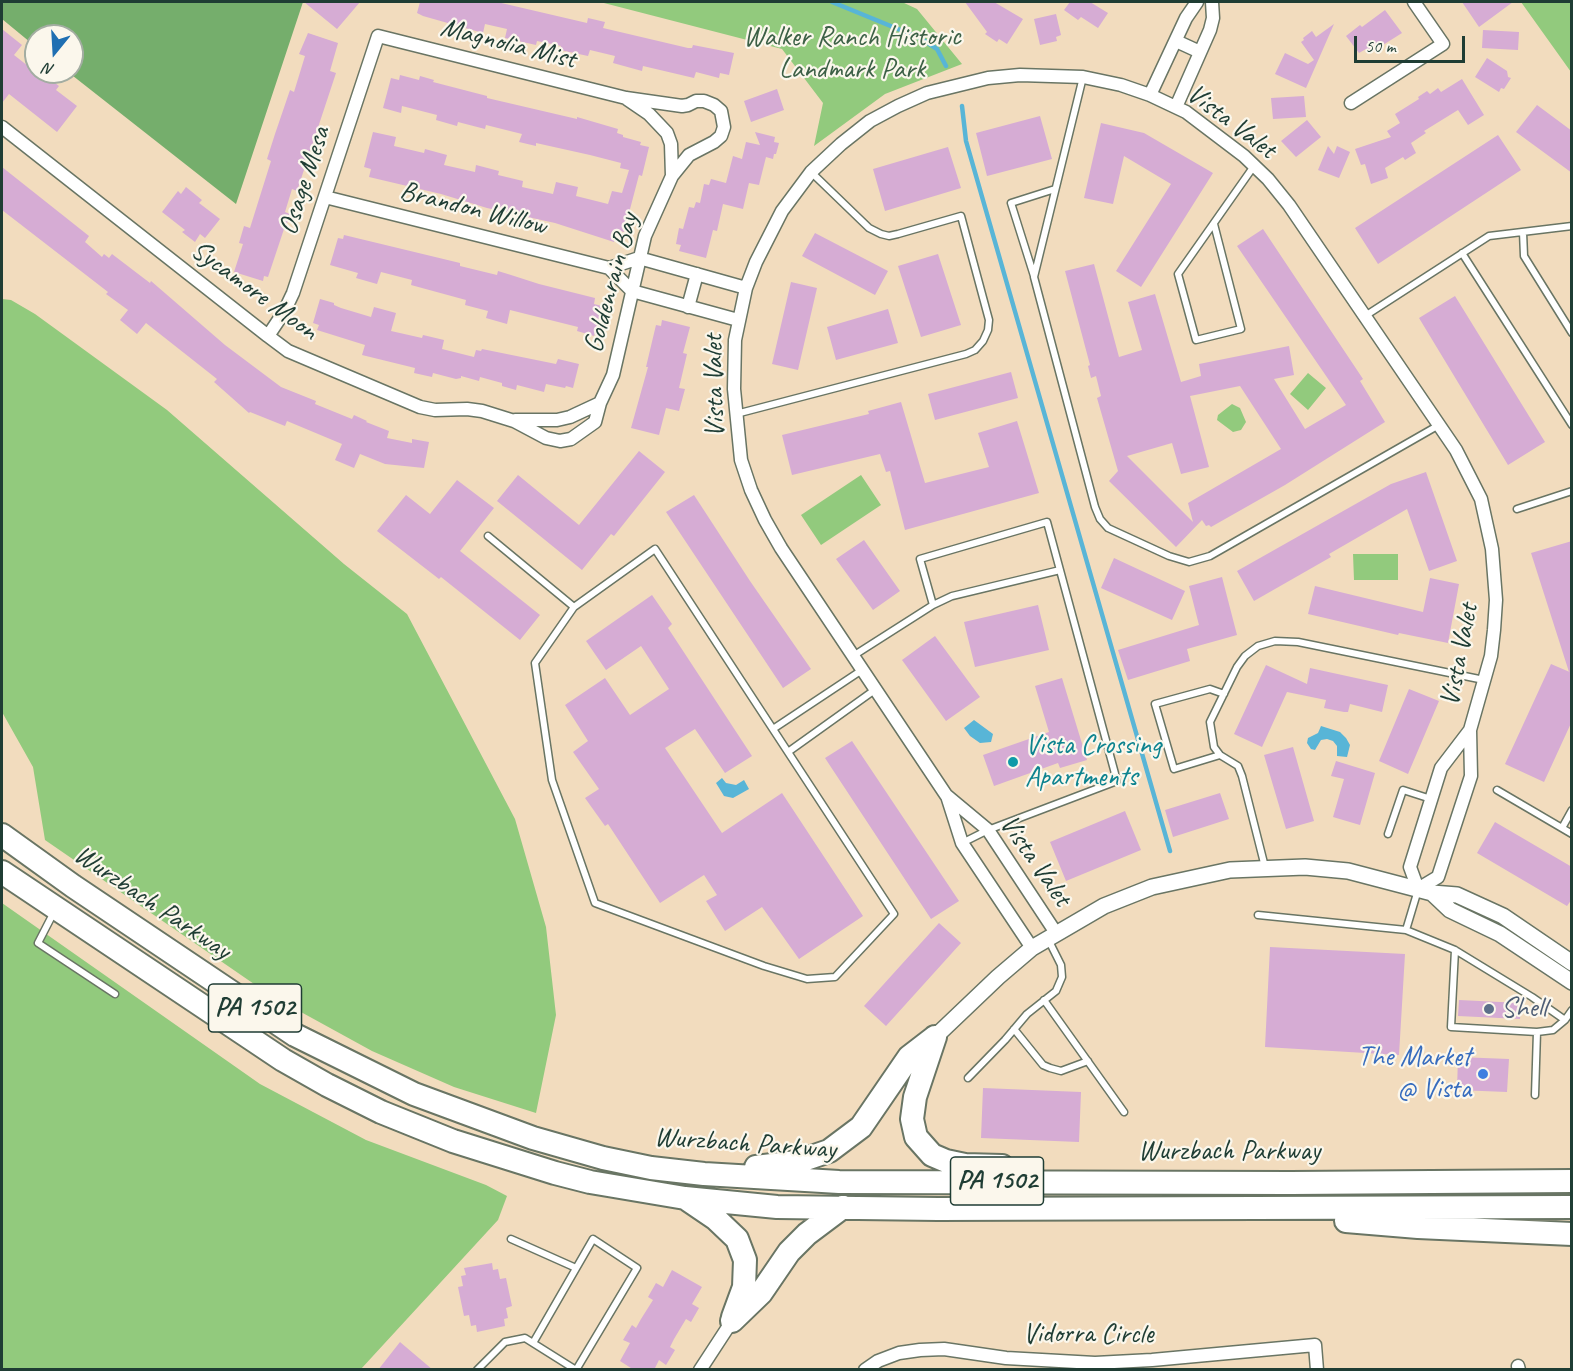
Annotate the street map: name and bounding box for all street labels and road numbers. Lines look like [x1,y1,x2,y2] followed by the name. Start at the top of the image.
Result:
[437,11,579,77] street label: Magnolia Mist
[1180,77,1282,167] street label: Vista Valet
[272,123,338,239] street label: Osage Mesa
[396,175,550,243] street label: Brandon Willow
[577,210,647,356] street label: Goldenrain Bay
[184,234,324,348] street label: Sycamore Moon
[697,334,733,438] street label: Vista Valet
[1434,601,1486,709] street label: Vista Valet
[992,809,1078,913] street label: Vista Valet
[67,838,237,968] street label: Wurzbach Parkway
[208,984,302,1032] road number: PA 1502
[653,1121,837,1167] street label: Wurzbach Parkway
[1138,1135,1320,1169] street label: Wurzbach Parkway
[950,1157,1044,1205] road number: PA 1502
[1023,1318,1153,1352] street label: Vidorra Circle

